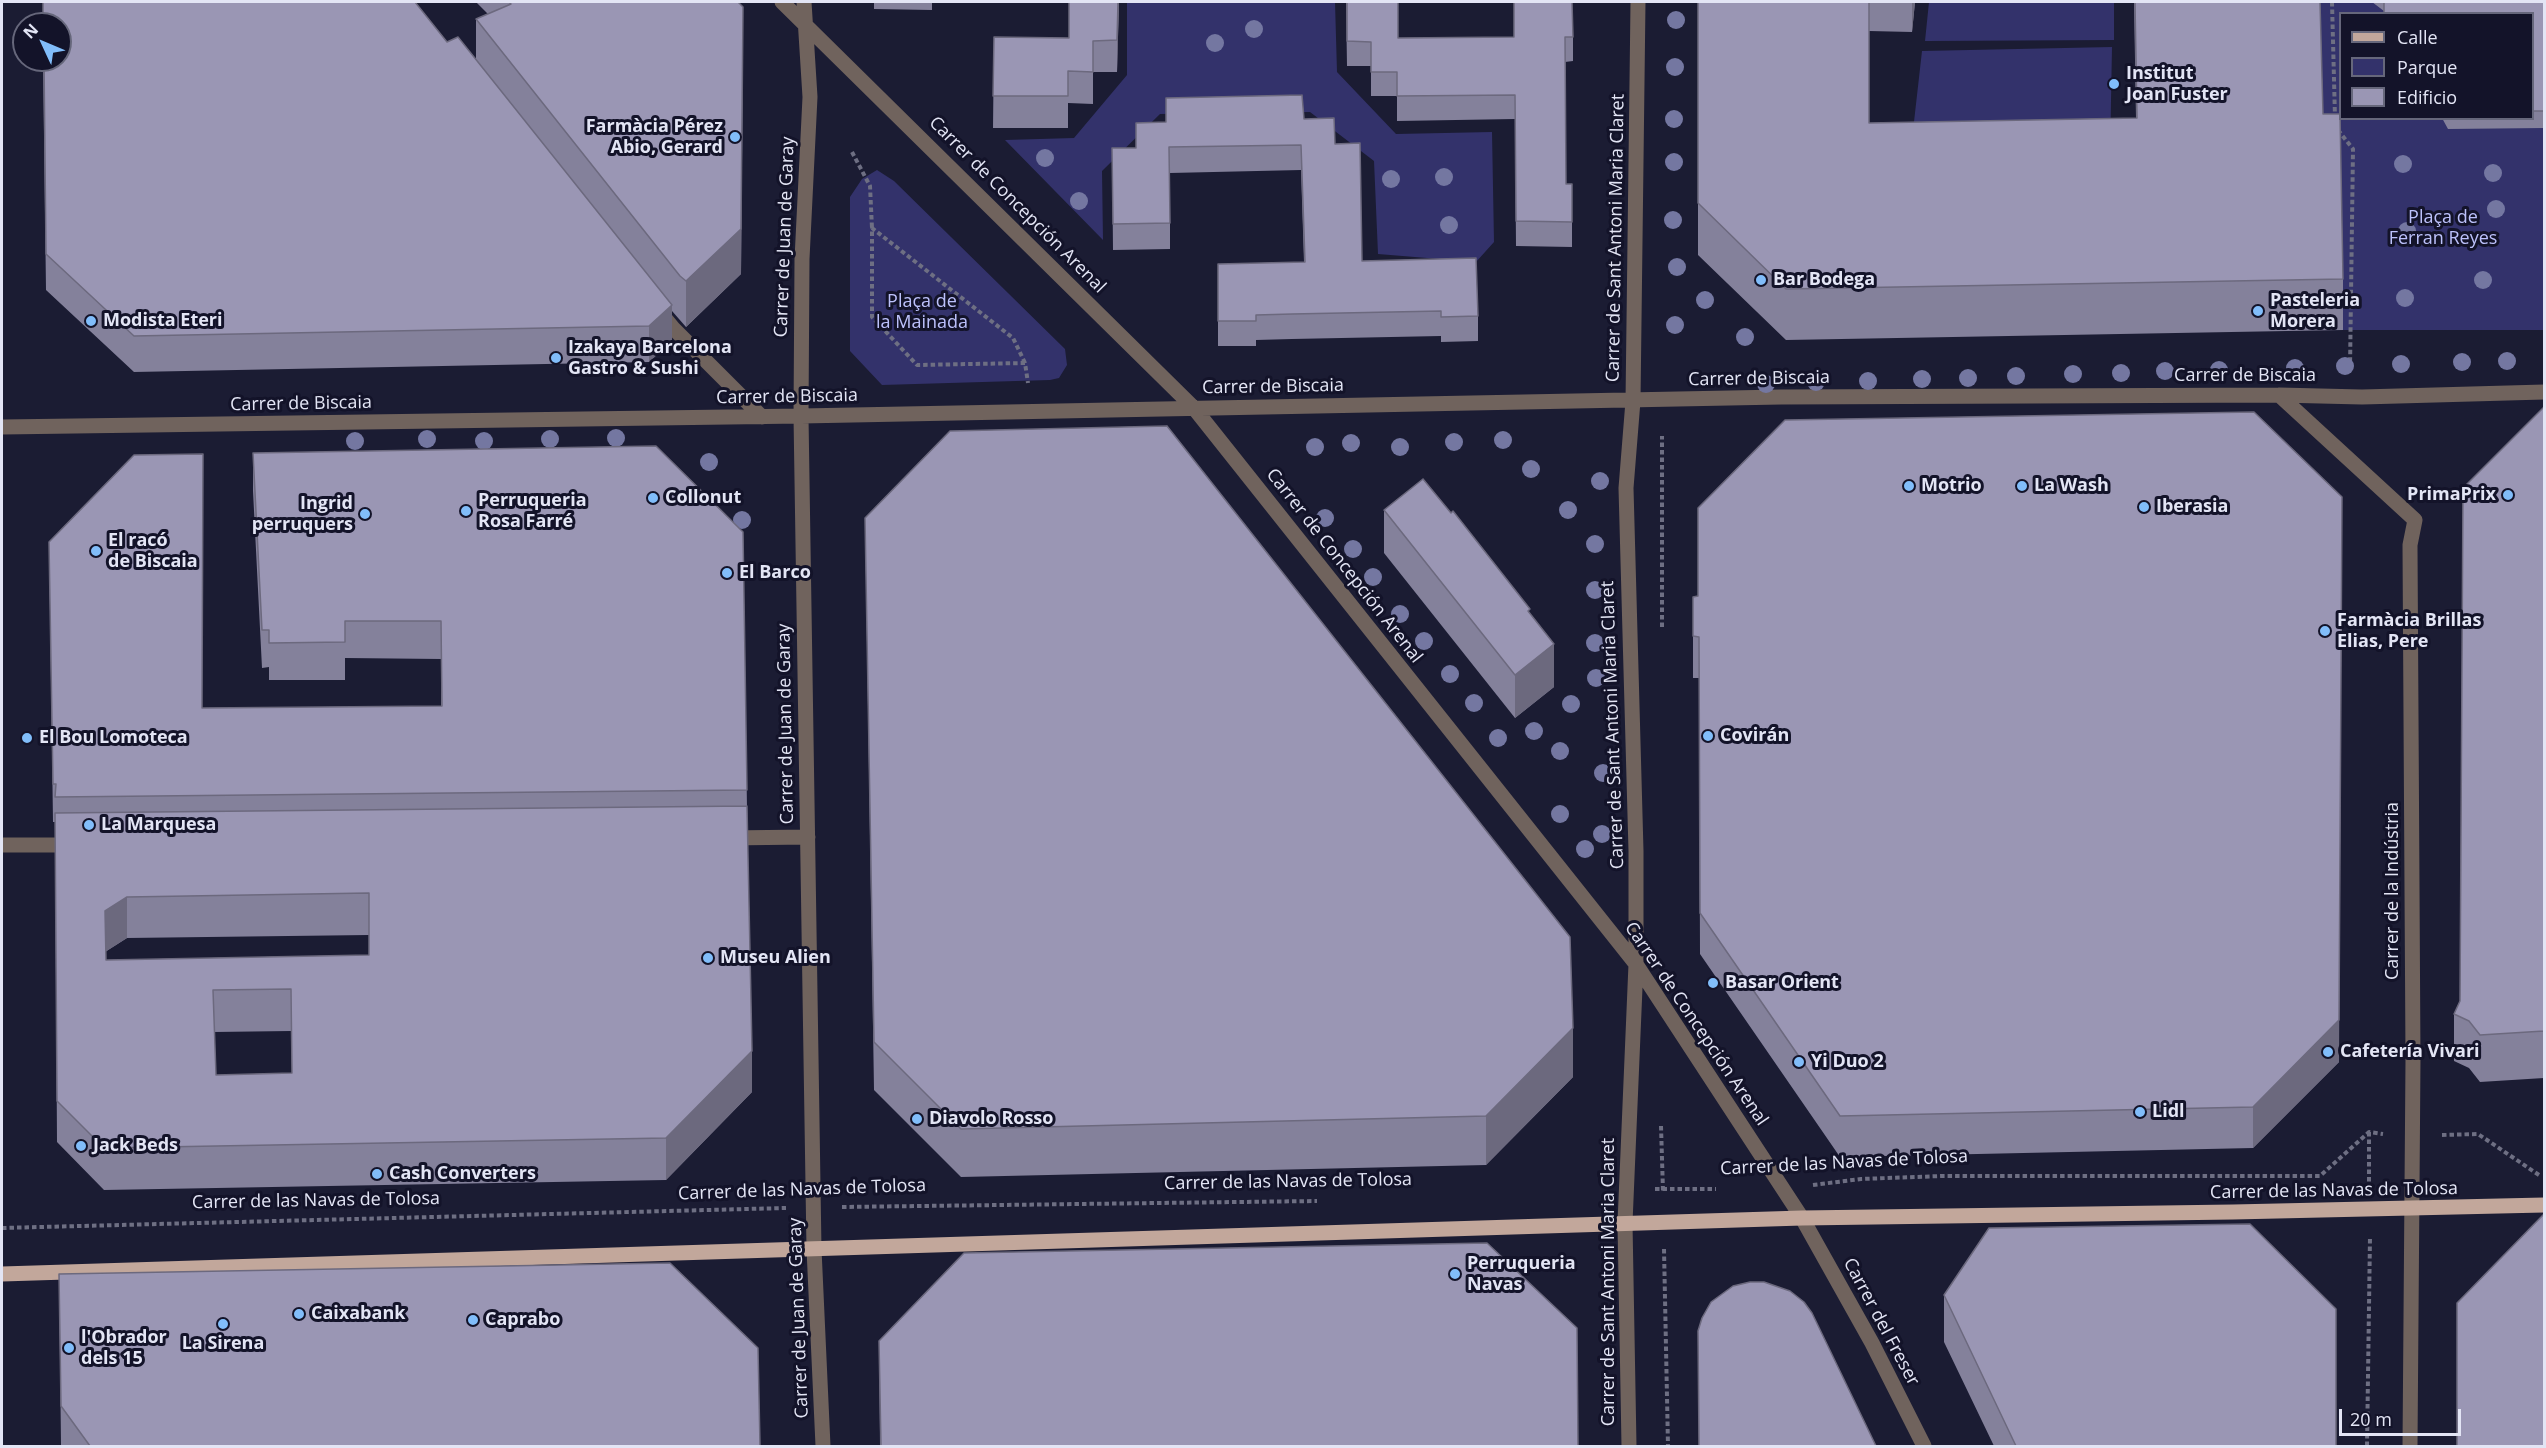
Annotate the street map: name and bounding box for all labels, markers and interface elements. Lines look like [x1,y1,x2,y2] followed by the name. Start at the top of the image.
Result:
[12,12,72,72] north arrow
[2339,12,2534,120] legend
[18,19,43,43] text: N
[2397,25,2438,49] text: Calle
[2397,55,2457,79] text: Parque
[2126,63,2228,106] place label: Institut Joan Fuster
[2107,77,2121,91] marker: Institut Joan Fuster
[2397,85,2457,109] text: Edificio
[1603,94,1629,382] street label: Carrer de Sant Antoni Maria Claret
[924,112,1110,298] street label: Carrer de Concepción Arenal
[586,116,723,158] place label: Farmàcia Pérez Abio, Gerard
[728,130,742,144] marker: Farmàcia Pérez Abio, Gerard
[771,136,799,338] street label: Carrer de Juan de Garay
[2389,207,2497,250] park label: Plaça de Ferran Reyes
[1773,269,1875,291] place label: Bar Bodega
[1754,273,1768,287] marker: Bar Bodega
[2270,290,2360,332] place label: Pasteleria Morera
[876,291,968,334] park label: Plaça de la Mainada
[2251,304,2265,318] marker: Pasteleria Morera
[103,310,223,332] place label: Modista Eteri
[84,314,98,328] marker: Modista Eteri
[568,337,732,380] place label: Izakaya Barcelona Gastro & Sushi
[549,351,563,365] marker: Izakaya Barcelona Gastro & Sushi
[2174,365,2316,387] street label: Carrer de Biscaia
[1688,367,1830,391] street label: Carrer de Biscaia
[1202,375,1344,399] street label: Carrer de Biscaia
[716,385,858,409] street label: Carrer de Biscaia
[230,392,372,416] street label: Carrer de Biscaia
[1261,464,1427,668] street label: Carrer de Concepción Arenal
[1921,475,1982,497] place label: Motrio
[2034,475,2109,497] place label: La Wash
[1902,479,1916,493] marker: Motrio
[2015,479,2029,493] marker: La Wash
[2407,484,2496,506] place label: PrimaPrix
[665,487,741,509] place label: Collonut
[2501,488,2515,502] marker: PrimaPrix
[478,490,587,532] place label: Perruqueria Rosa Farré
[646,491,660,505] marker: Collonut
[252,493,353,536] place label: Ingrid perruquers
[2156,496,2228,518] place label: Iberasia
[2137,500,2151,514] marker: Iberasia
[459,504,473,518] marker: Perruqueria Rosa Farré
[358,507,372,521] marker: Ingrid perruquers
[108,530,198,572] place label: El racó de Biscaia
[89,544,103,558] marker: El racó de Biscaia
[739,562,811,584] place label: El Barco
[720,566,734,580] marker: El Barco
[1597,580,1629,870] street label: Carrer de Sant Antoni Maria Claret
[2337,610,2481,652] place label: Farmàcia Brillas Elias, Pere
[773,623,799,825] street label: Carrer de Juan de Garay
[2318,624,2332,638] marker: Farmàcia Brillas Elias, Pere
[1720,725,1789,747] place label: Covirán
[39,727,188,749] place label: El Bou Lomoteca
[1701,729,1715,743] marker: Covirán
[20,731,34,745] marker: El Bou Lomoteca
[2382,802,2404,980] street label: Carrer de la Indústria
[101,814,216,836] place label: La Marquesa
[82,818,96,832] marker: La Marquesa
[1620,918,1772,1130] street label: Carrer de Concepción Arenal
[720,947,831,969] place label: Museu Alien
[701,951,715,965] marker: Museu Alien
[1725,972,1839,994] place label: Basar Orient
[1706,976,1720,990] marker: Basar Orient
[2340,1041,2480,1063] place label: Cafetería Vivari
[2321,1045,2335,1059] marker: Cafetería Vivari
[1811,1051,1884,1073] place label: Yi Duo 2
[1792,1055,1806,1069] marker: Yi Duo 2
[2152,1101,2185,1123] place label: Lidl
[2133,1105,2147,1119] marker: Lidl
[929,1108,1053,1130] place label: Diavolo Rosso
[910,1112,924,1126] marker: Diavolo Rosso
[93,1135,178,1157] place label: Jack Beds
[1598,1138,1620,1426] street label: Carrer de Sant Antoni Maria Claret
[74,1139,88,1153] marker: Jack Beds
[1720,1146,1968,1180] street label: Carrer de las Navas de Tolosa
[389,1163,536,1185] place label: Cash Converters
[370,1167,384,1181] marker: Cash Converters
[1164,1169,1412,1195] street label: Carrer de las Navas de Tolosa
[678,1175,926,1205] street label: Carrer de las Navas de Tolosa
[2210,1178,2458,1204] street label: Carrer de las Navas de Tolosa
[192,1188,440,1214] street label: Carrer de las Navas de Tolosa
[785,1217,813,1419] street label: Carrer de Juan de Garay
[1467,1253,1576,1296] place label: Perruqueria Navas
[1838,1255,1924,1389] street label: Carrer del Freser
[1448,1267,1462,1281] marker: Perruqueria Navas
[311,1303,405,1325] place label: Caixabank
[292,1307,306,1321] marker: Caixabank
[485,1309,560,1331] place label: Caprabo
[466,1313,480,1327] marker: Caprabo
[216,1317,230,1331] marker: La Sirena
[81,1327,167,1370] place label: l'Obrador dels 15
[182,1333,264,1355] place label: La Sirena
[62,1341,76,1355] marker: l'Obrador dels 15
[2342,1397,2464,1435] scale bar
[2350,1407,2392,1431] text: 20 m

